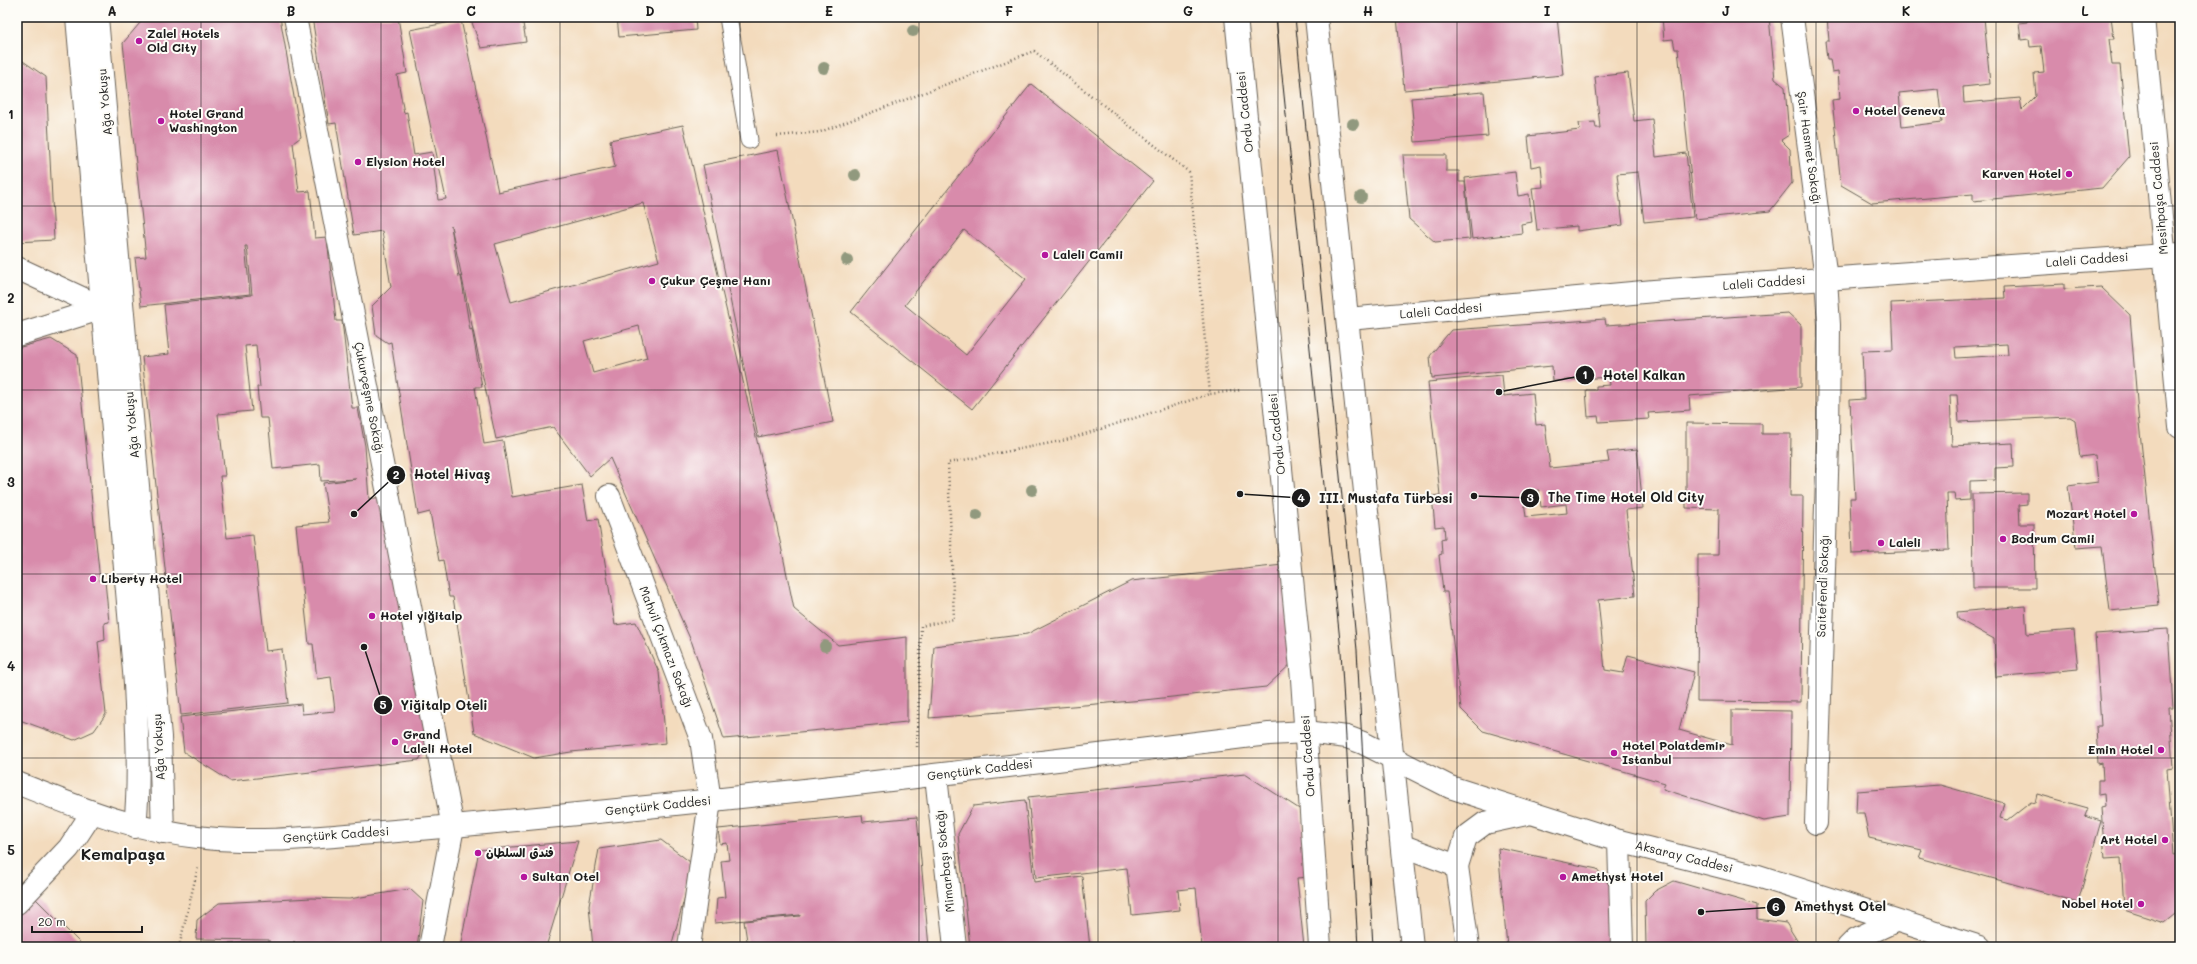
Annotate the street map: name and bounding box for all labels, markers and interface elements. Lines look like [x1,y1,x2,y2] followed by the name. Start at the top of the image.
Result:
[107,2,117,19] text: A
[287,2,296,19] text: B
[466,2,476,19] text: C
[645,2,655,19] text: D
[825,2,833,19] text: E
[1005,2,1013,19] text: F
[1183,2,1193,19] text: G
[1363,2,1373,19] text: H
[1544,2,1551,19] text: I
[1722,2,1730,19] text: J
[1902,2,1911,19] text: K
[2081,2,2089,19] text: L
[147,25,220,55] place label: Zalel Hotels Old City
[134,36,144,46] marker: Zalel Hotels Old City
[93,68,115,136] street label: Ağa Yokuşu
[1232,71,1256,154] street label: Ordu Caddesi
[1794,90,1826,206] street label: Şair Hasmet Sokağı
[1864,102,1945,118] place label: Hotel Geneva
[8,105,14,122] text: 1
[169,105,244,135] place label: Hotel Grand Washington
[1851,106,1861,116] marker: Hotel Geneva
[156,116,166,126] marker: Hotel Grand Washington
[2145,141,2171,255] street label: Mesihpaşa Caddesi
[366,153,445,169] place label: Elysion Hotel
[353,157,363,167] marker: Elysion Hotel
[1982,165,2061,181] place label: Karven Hotel
[2064,169,2074,179] marker: Karven Hotel
[1053,246,1123,262] place label: Laleli Camii
[2045,248,2129,270] street label: Laleli Caddesi
[1040,250,1050,260] marker: Laleli Camii
[1722,271,1806,293] street label: Laleli Caddesi
[660,272,771,289] place label: Çukur Çeşme Hanı
[647,276,657,286] marker: Çukur Çeşme Hanı
[7,289,15,306] text: 2
[1399,298,1483,322] street label: Laleli Caddesi
[351,340,389,455] street label: Çukurçeşme Sokağı
[1575,363,1693,388] callout: Hotel Kalkan
[1582,366,1588,382] text: 1
[1603,366,1685,383] text: Hotel Kalkan
[120,391,142,459] street label: Ağa Yokuşu
[1264,393,1288,476] street label: Ordu Caddesi
[386,462,499,487] callout: Hotel Hivaş
[414,465,490,484] text: Hotel Hivaş
[393,466,400,482] text: 2
[7,473,15,490] text: 3
[1520,485,1713,510] callout: The Time Hotel Old City
[1291,486,1461,511] callout: III. Mustafa Türbesi
[1548,488,1704,506] text: The Time Hotel Old City
[1297,489,1305,505] text: 4
[1319,489,1453,506] text: III. Mustafa Türbesi
[1526,489,1534,505] text: 3
[2046,505,2126,521] place label: Mozart Hotel
[2129,509,2139,519] marker: Mozart Hotel
[2011,530,2095,546] place label: Bodrum Camii
[1812,534,1832,638] street label: Saitefendi Sokağı
[1889,534,1921,550] place label: Laleli
[1998,534,2008,544] marker: Bodrum Camii
[1876,538,1886,548] marker: Laleli
[101,570,182,586] place label: Liberty Hotel
[88,574,98,584] marker: Liberty Hotel
[636,583,698,710] street label: Mahvil Çıkmazı Sokağı
[380,607,463,623] place label: Hotel yiğitalp
[367,611,377,621] marker: Hotel yiğitalp
[7,657,15,674] text: 4
[373,693,496,718] callout: Yiğitalp Oteli
[379,696,387,712] text: 5
[400,696,488,713] text: Yiğitalp Oteli
[148,713,168,781] street label: Ağa Yokuşu
[1296,715,1318,797] street label: Ordu Caddesi
[403,726,472,756] place label: Grand Laleli Hotel
[390,737,400,747] marker: Grand Laleli Hotel
[1622,737,1725,767] place label: Hotel Polatdemir Istanbul
[2088,741,2153,757] place label: Emin Hotel
[2156,745,2166,755] marker: Emin Hotel
[1609,748,1619,758] marker: Hotel Polatdemir Istanbul
[926,755,1034,783] street label: Gençtürk Caddesi
[604,791,712,819] street label: Gençtürk Caddesi
[931,809,957,913] street label: Mimarbaşı Sokağı
[282,822,390,846] street label: Gençtürk Caddesi
[2100,831,2157,847] place label: Art Hotel
[2160,835,2170,845] marker: Art Hotel
[1634,836,1735,876] street label: Aksaray Caddesi
[7,841,15,858] text: 5
[81,843,166,865] district label: Kemalpaşa
[486,844,554,860] place label: فندق السلطان
[473,848,483,858] marker: فندق السلطان
[532,868,599,884] place label: Sultan Otel
[1571,868,1663,884] place label: Amethyst Hotel
[519,872,529,882] marker: Sultan Otel
[1558,872,1568,882] marker: Amethyst Hotel
[1766,894,1894,919] callout: Amethyst Otel
[2062,895,2133,911] place label: Nobel Hotel
[1794,897,1886,915] text: Amethyst Otel
[1772,898,1780,914] text: 6
[2136,899,2146,909] marker: Nobel Hotel
[32,908,142,934] scale bar
[38,913,66,929] text: 20 m

